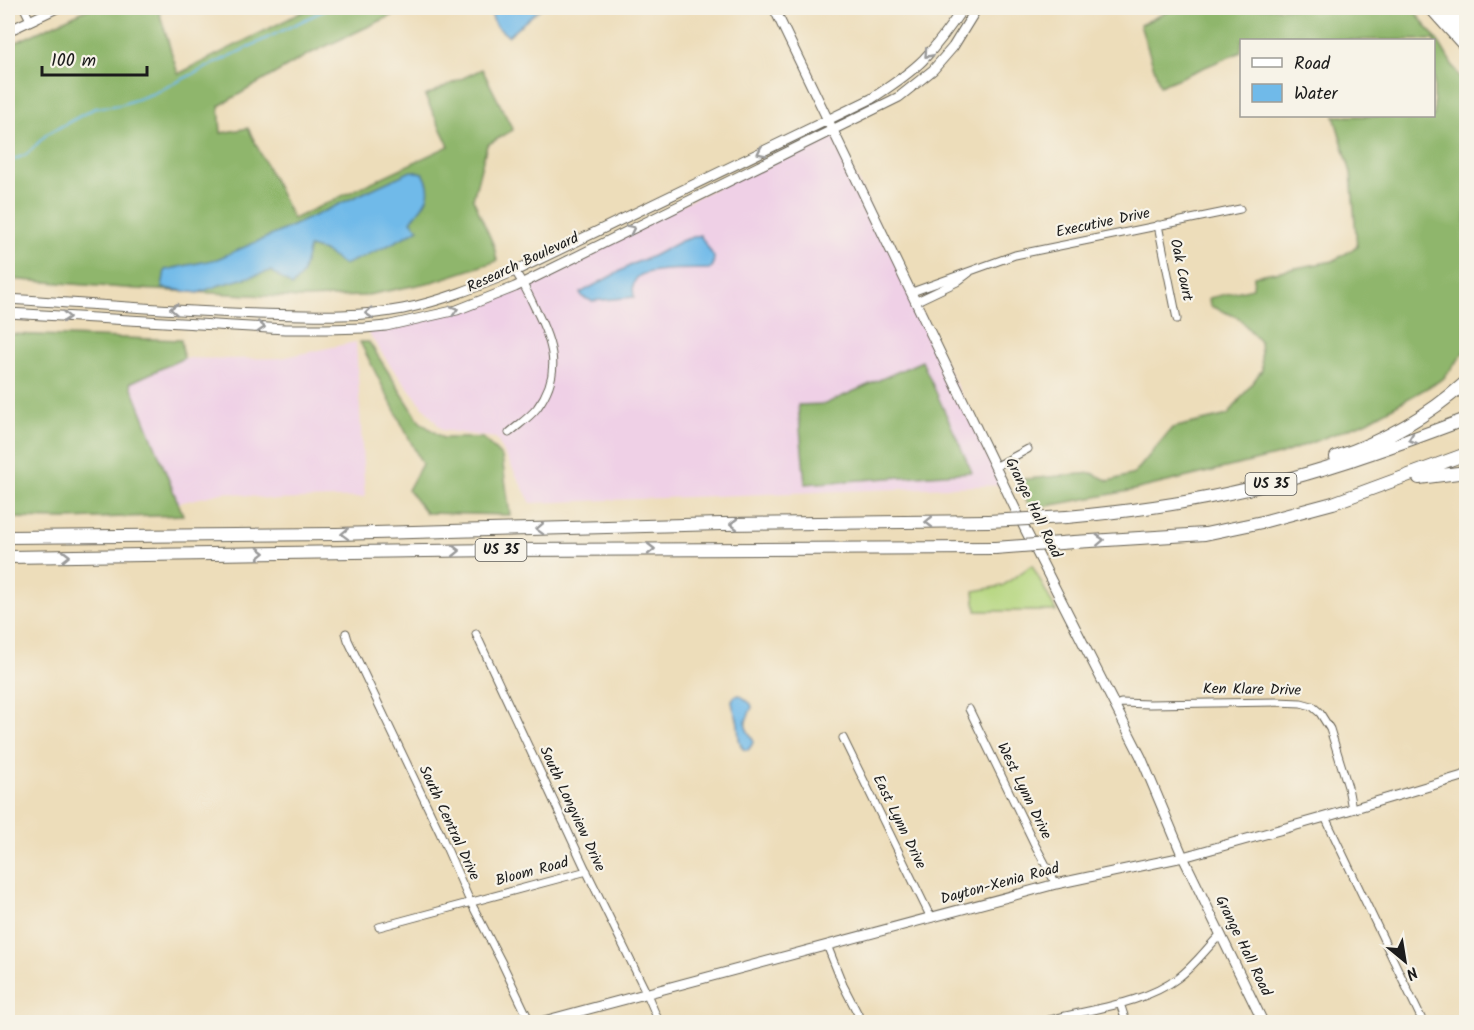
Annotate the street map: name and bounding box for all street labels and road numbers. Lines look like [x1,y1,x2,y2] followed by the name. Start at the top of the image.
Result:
[1054,201,1152,245] street label: Executive Drive
[463,226,583,299] street label: Research Boulevard
[1163,237,1199,304] street label: Oak Court
[998,453,1068,563] street label: Grange Hall Road
[1246,473,1296,495] road number: US 35
[476,539,526,561] road number: US 35
[1203,677,1302,703] street label: Ken Klare Drive
[990,738,1058,844] street label: West Lynn Drive
[532,742,612,876] street label: South Longview Drive
[412,762,486,885] street label: South Central Drive
[866,771,932,874] street label: East Lynn Drive
[493,851,572,893] street label: Bloom Road
[938,856,1063,911] street label: Dayton-Xenia Road
[1208,891,1278,1001] street label: Grange Hall Road

